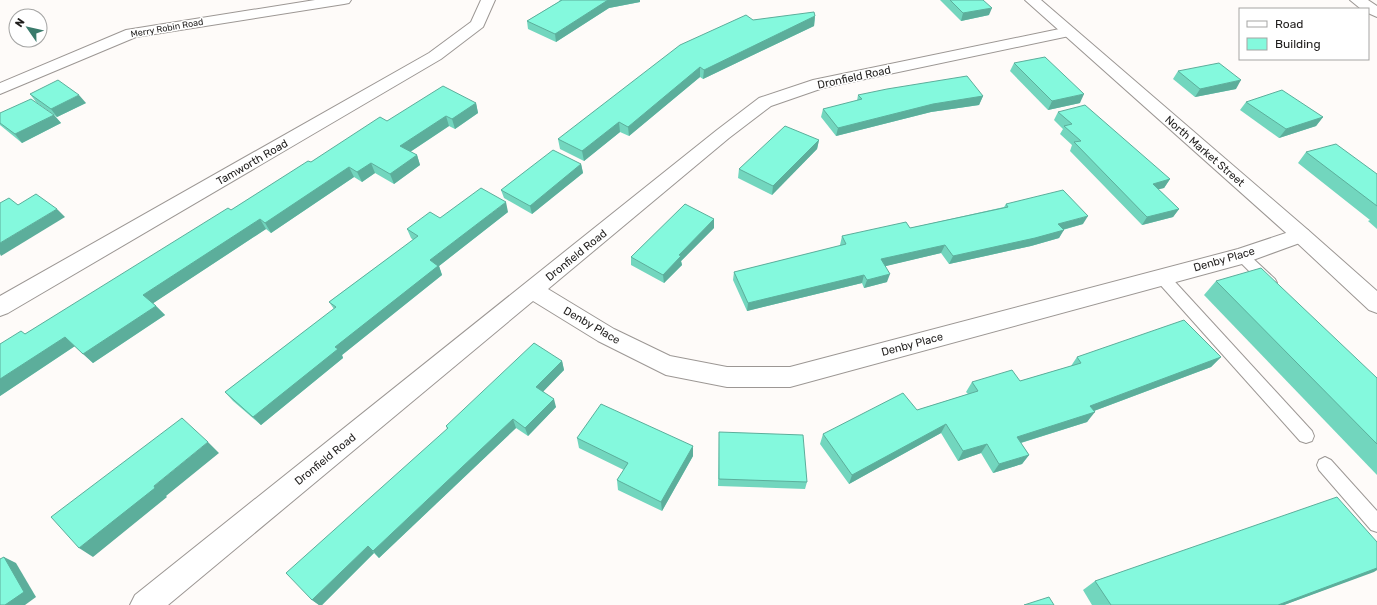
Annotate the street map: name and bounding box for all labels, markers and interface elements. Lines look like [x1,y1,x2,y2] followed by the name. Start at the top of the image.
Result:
[8,8,48,48] north arrow
[1239,8,1369,60] legend
[13,16,28,30] text: N
[130,17,204,39] street label: Merry Robin Road
[1275,17,1303,31] text: Road
[1275,37,1321,51] text: Building
[816,63,892,92] street label: Dronfield Road
[1162,113,1248,190] street label: North Market Street
[214,137,290,188] street label: Tamworth Road
[543,227,609,284] street label: Dronfield Road
[1192,245,1256,274] street label: Denby Place
[561,304,622,347] street label: Denby Place
[880,330,944,359] street label: Denby Place
[292,431,358,488] street label: Dronfield Road

